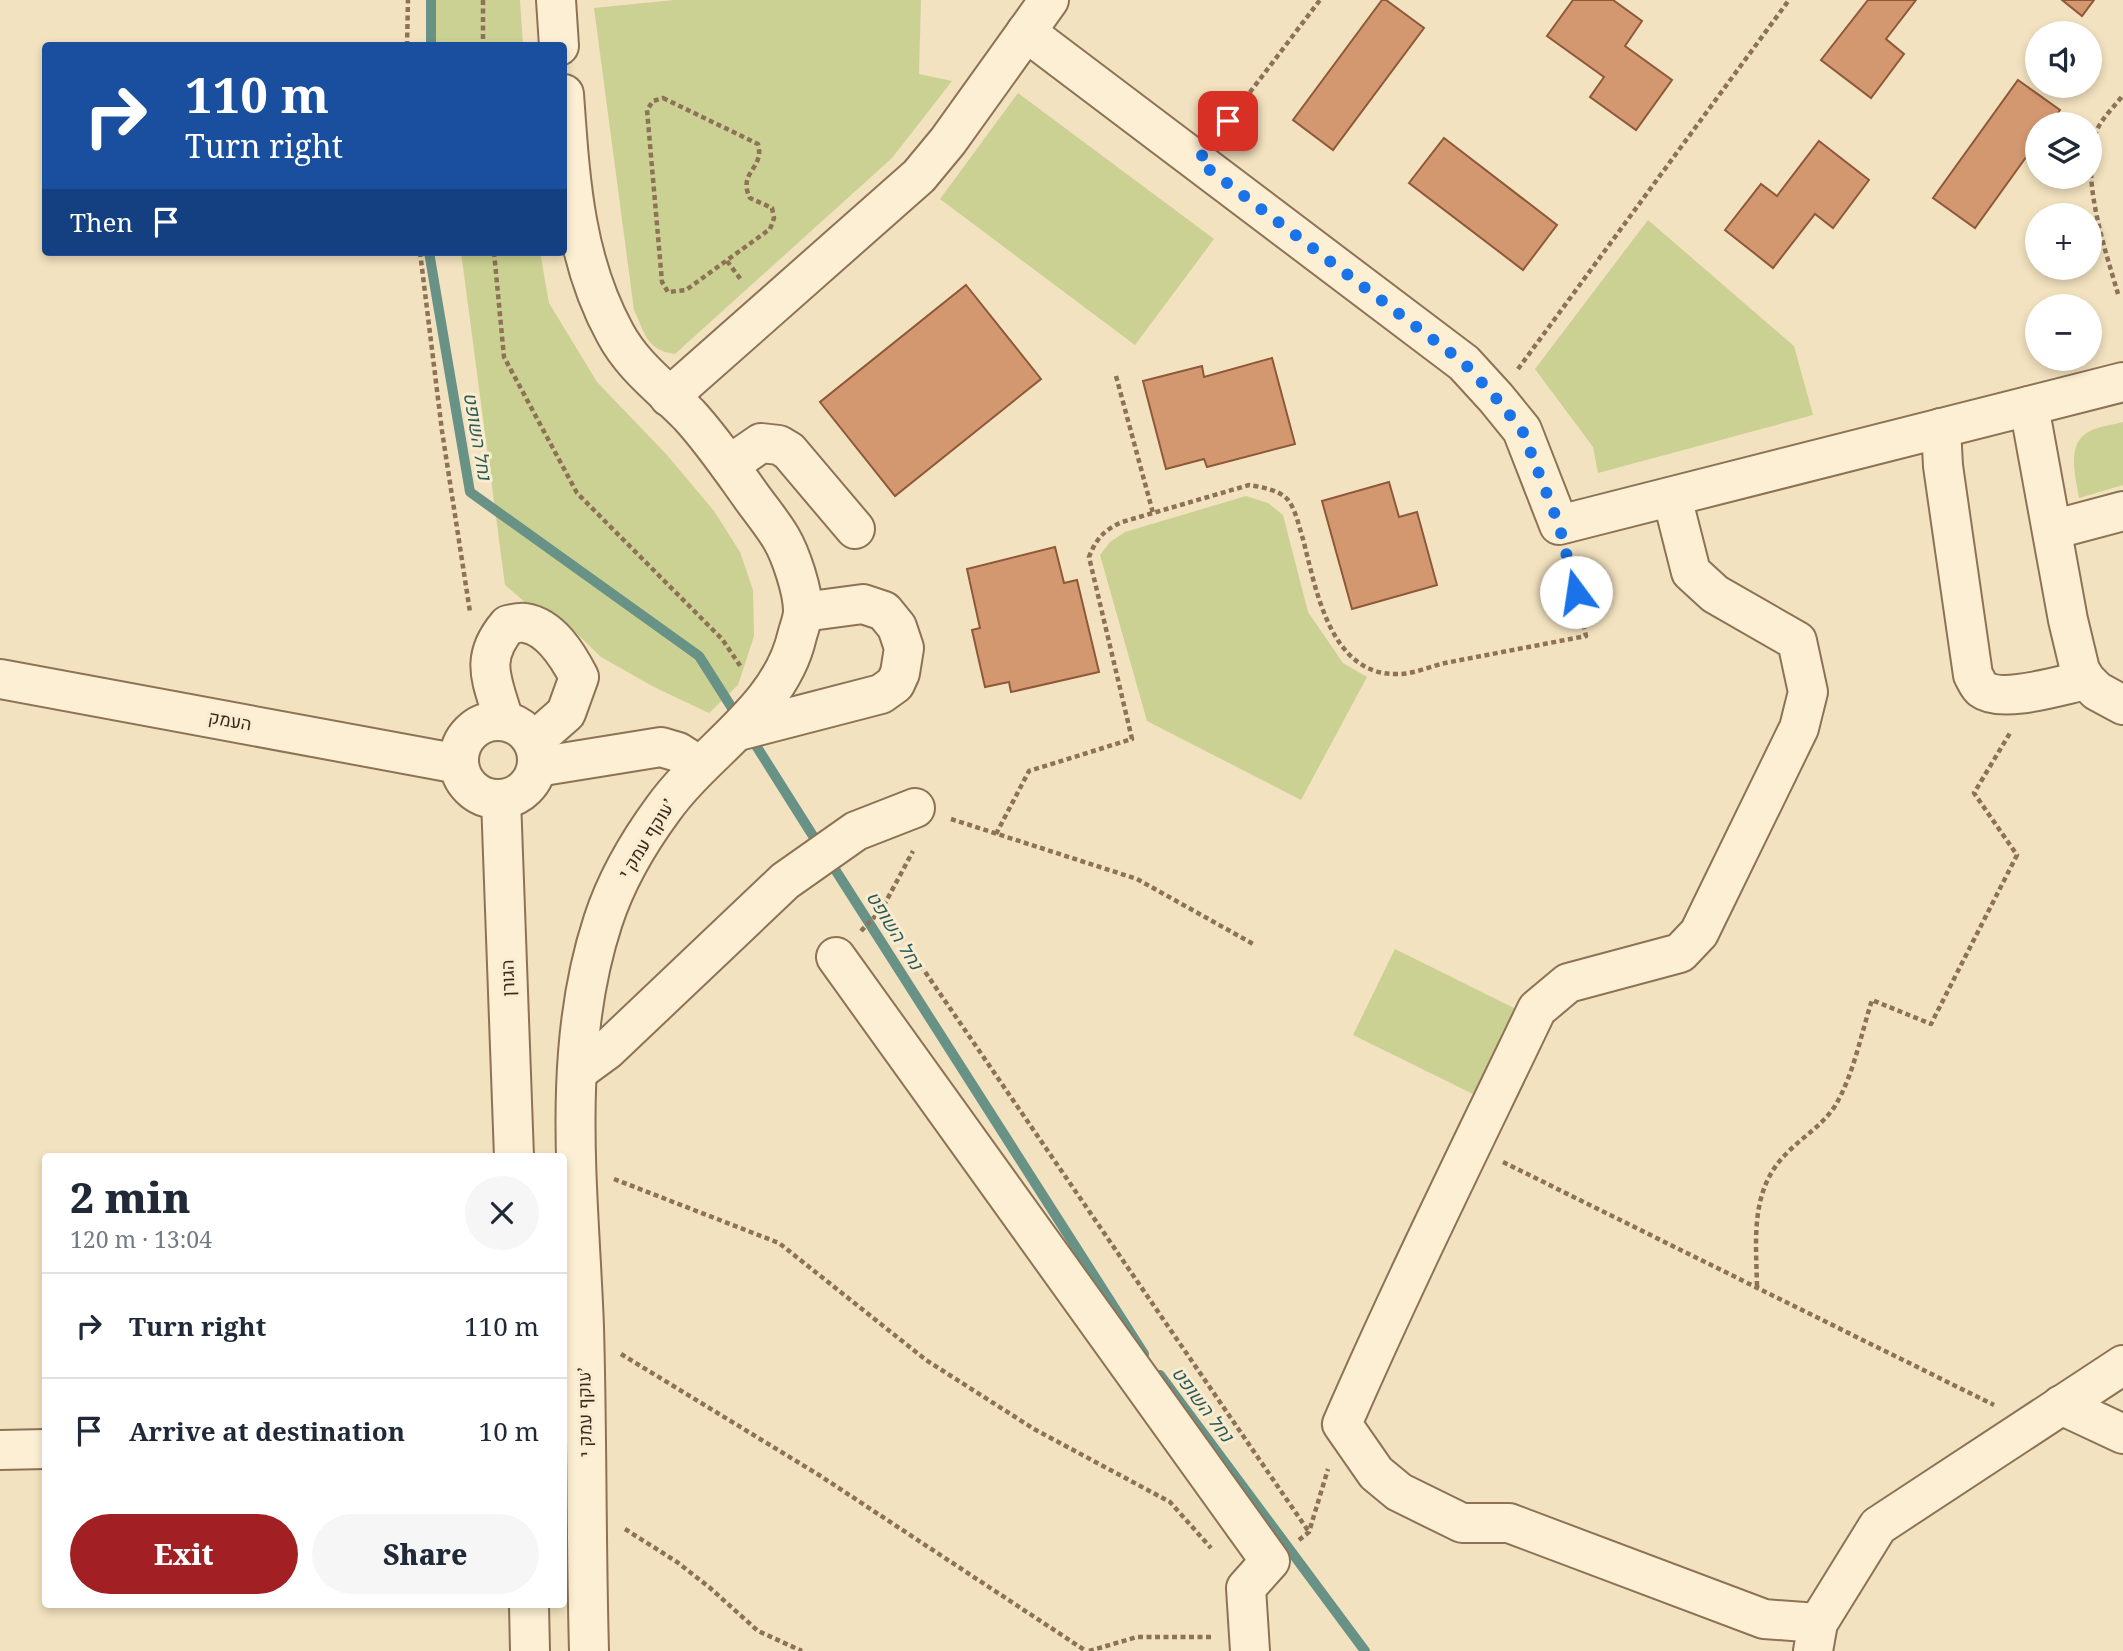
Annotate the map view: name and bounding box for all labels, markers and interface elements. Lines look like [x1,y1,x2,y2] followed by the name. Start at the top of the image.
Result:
[2025,21,2102,371] map controls
[2025,21,2102,98] button: sound
[185,61,329,127] text: 110 m
[70,70,161,161] icon: right
[1198,91,1258,151] pin
[1209,102,1247,140] icon: arrive
[2025,112,2102,189] button: layers
[185,124,343,167] text: Turn right
[147,203,185,241] icon: arrive
[2025,203,2102,280] button: +
[70,204,133,240] text: Then
[2025,294,2102,371] button: −
[458,390,499,483] water label: נחל השופט
[1539,555,1613,629] position arrow
[207,704,254,736] street label: העמק
[612,794,680,883] street label: עוקף עמק י’
[860,886,930,975] water label: נחל השופט
[494,959,520,997] street label: הגורן
[70,1168,191,1225] text: 2 min
[465,1176,539,1250] button: close
[70,1223,212,1255] text: 120 m · 13:04
[70,1307,108,1345] icon: right
[129,1308,266,1344] text: Turn right
[464,1308,539,1344] text: 110 m
[1166,1361,1241,1448] water label: נחל השופט
[571,1367,597,1457] street label: עוקף עמק י’
[70,1412,108,1450] icon: arrive
[129,1413,405,1449] text: Arrive at destination
[479,1413,539,1449] text: 10 m
[70,1514,298,1594] button: Exit
[312,1514,539,1594] button: Share

